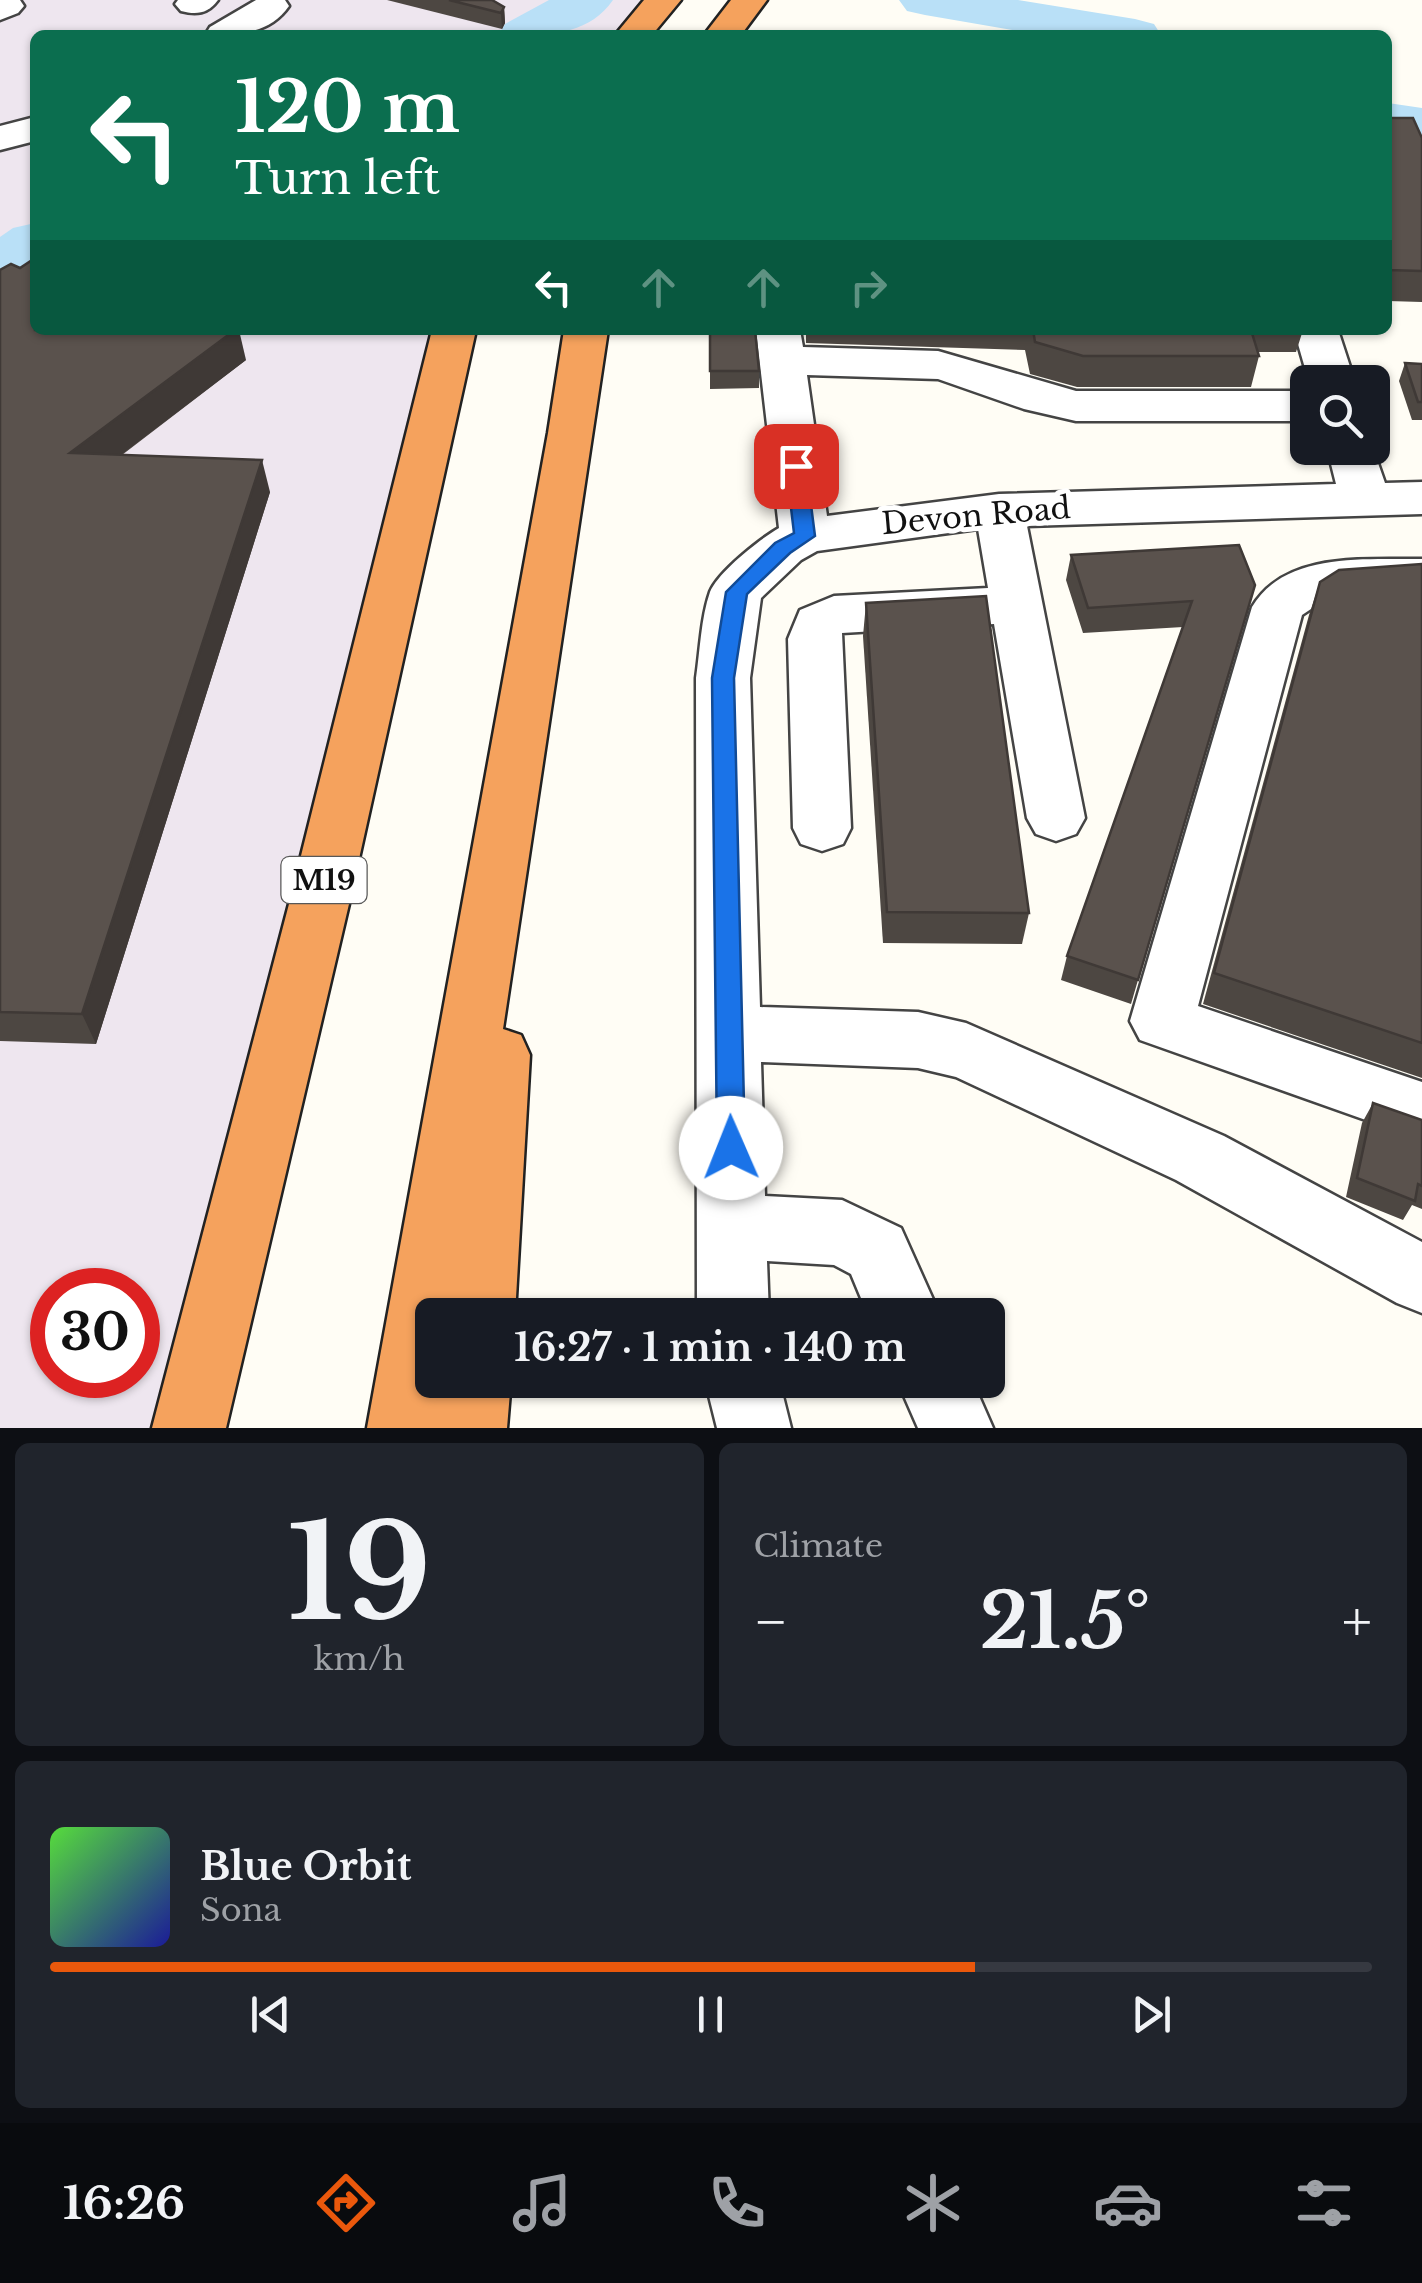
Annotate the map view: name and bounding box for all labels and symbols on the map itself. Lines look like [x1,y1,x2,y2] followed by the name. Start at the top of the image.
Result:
[754,424,839,509] pin
[880,489,1072,542] street label: Devon Road
[282,857,366,903] road number: M19
[679,1096,783,1200] position arrow
[30,1268,160,1398] speed limit sign: 30

